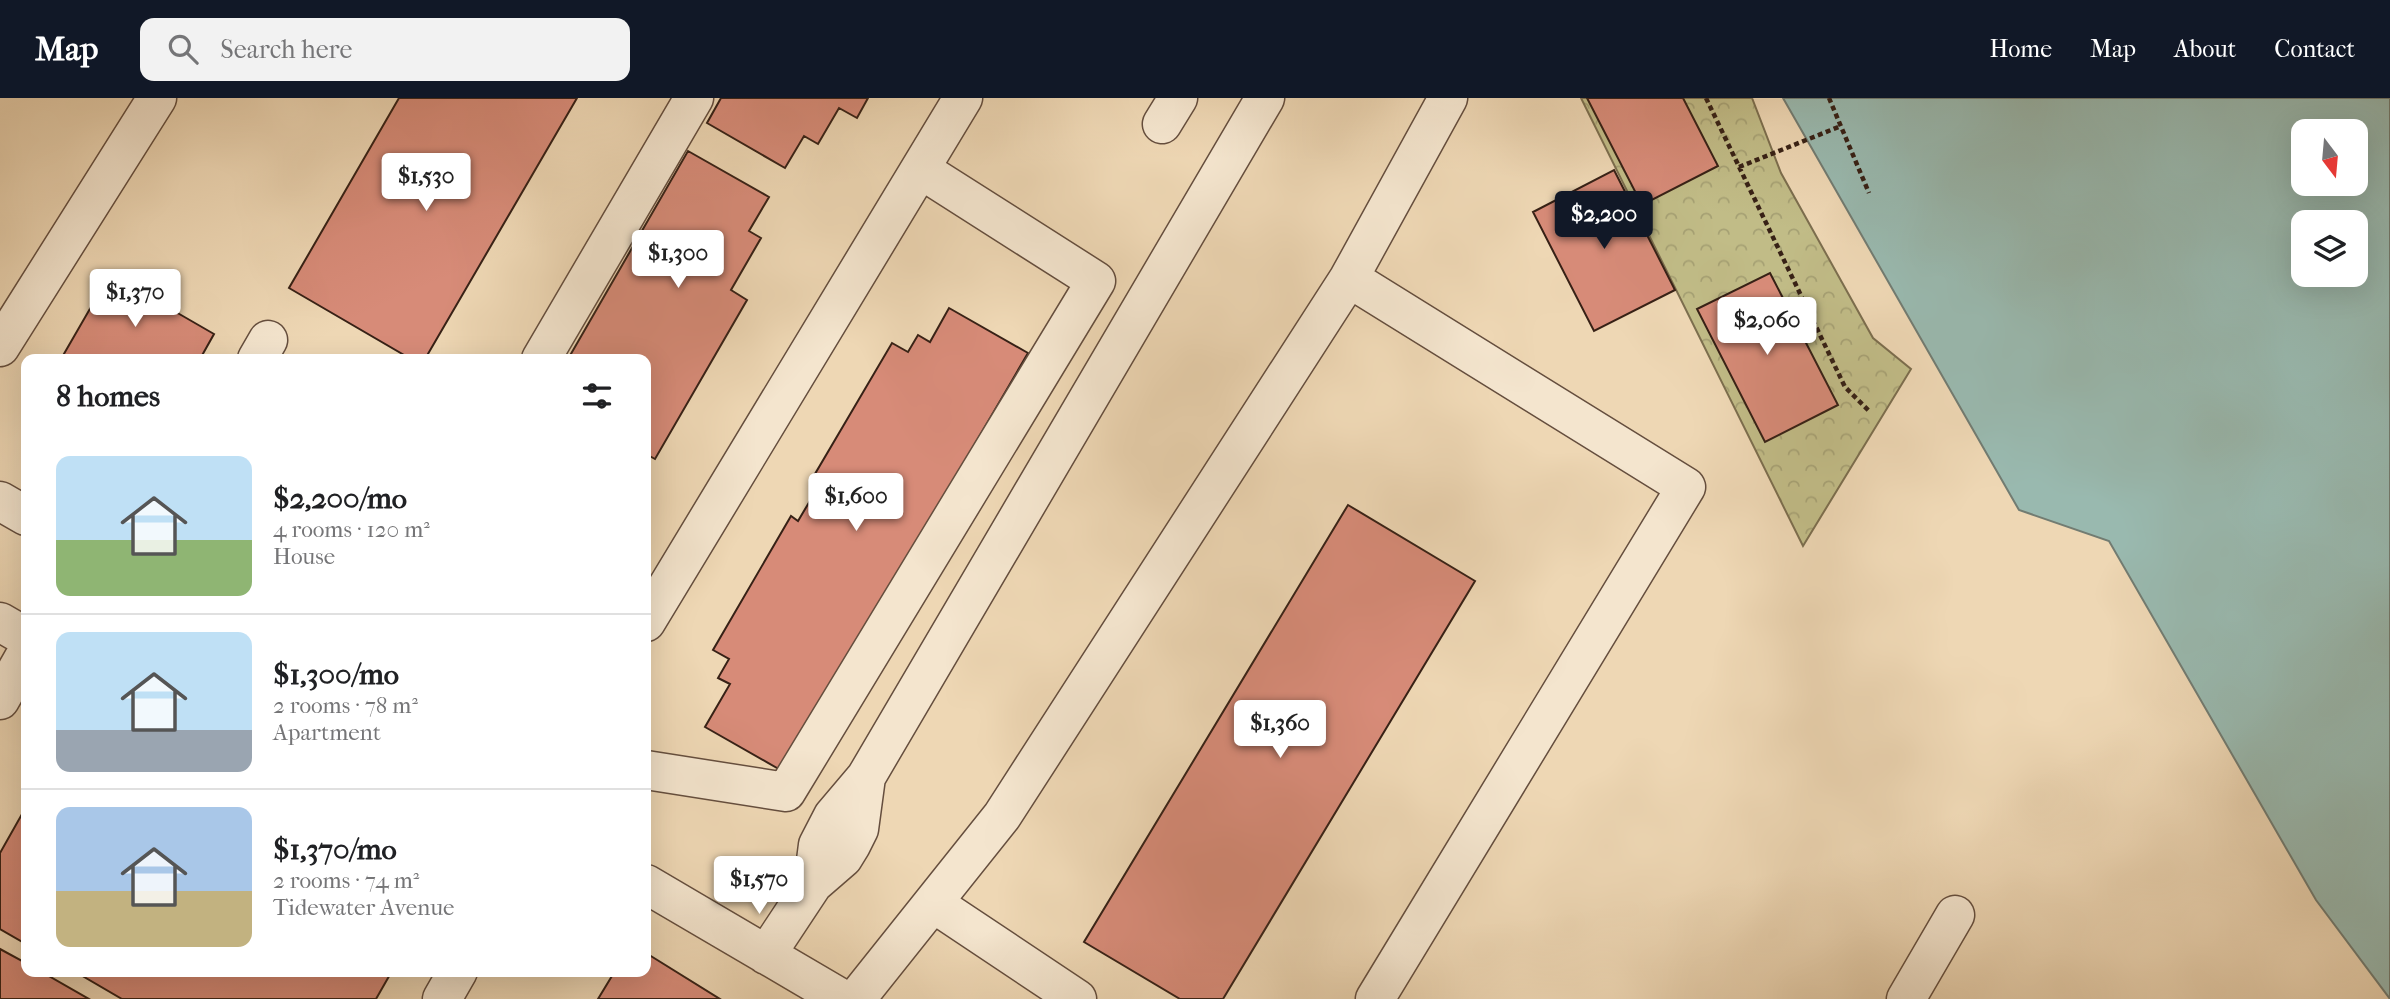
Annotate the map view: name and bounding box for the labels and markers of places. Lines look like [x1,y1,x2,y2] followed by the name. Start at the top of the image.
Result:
[369,153,483,213] pin: $1,530
[1547,192,1661,251] pin: $2,200
[621,230,735,290] pin: $1,300
[78,270,192,329] pin: $1,370
[1710,298,1824,357] pin: $2,060
[799,474,913,533] pin: $1,600
[1223,700,1337,760] pin: $1,360
[702,856,816,916] pin: $1,570

